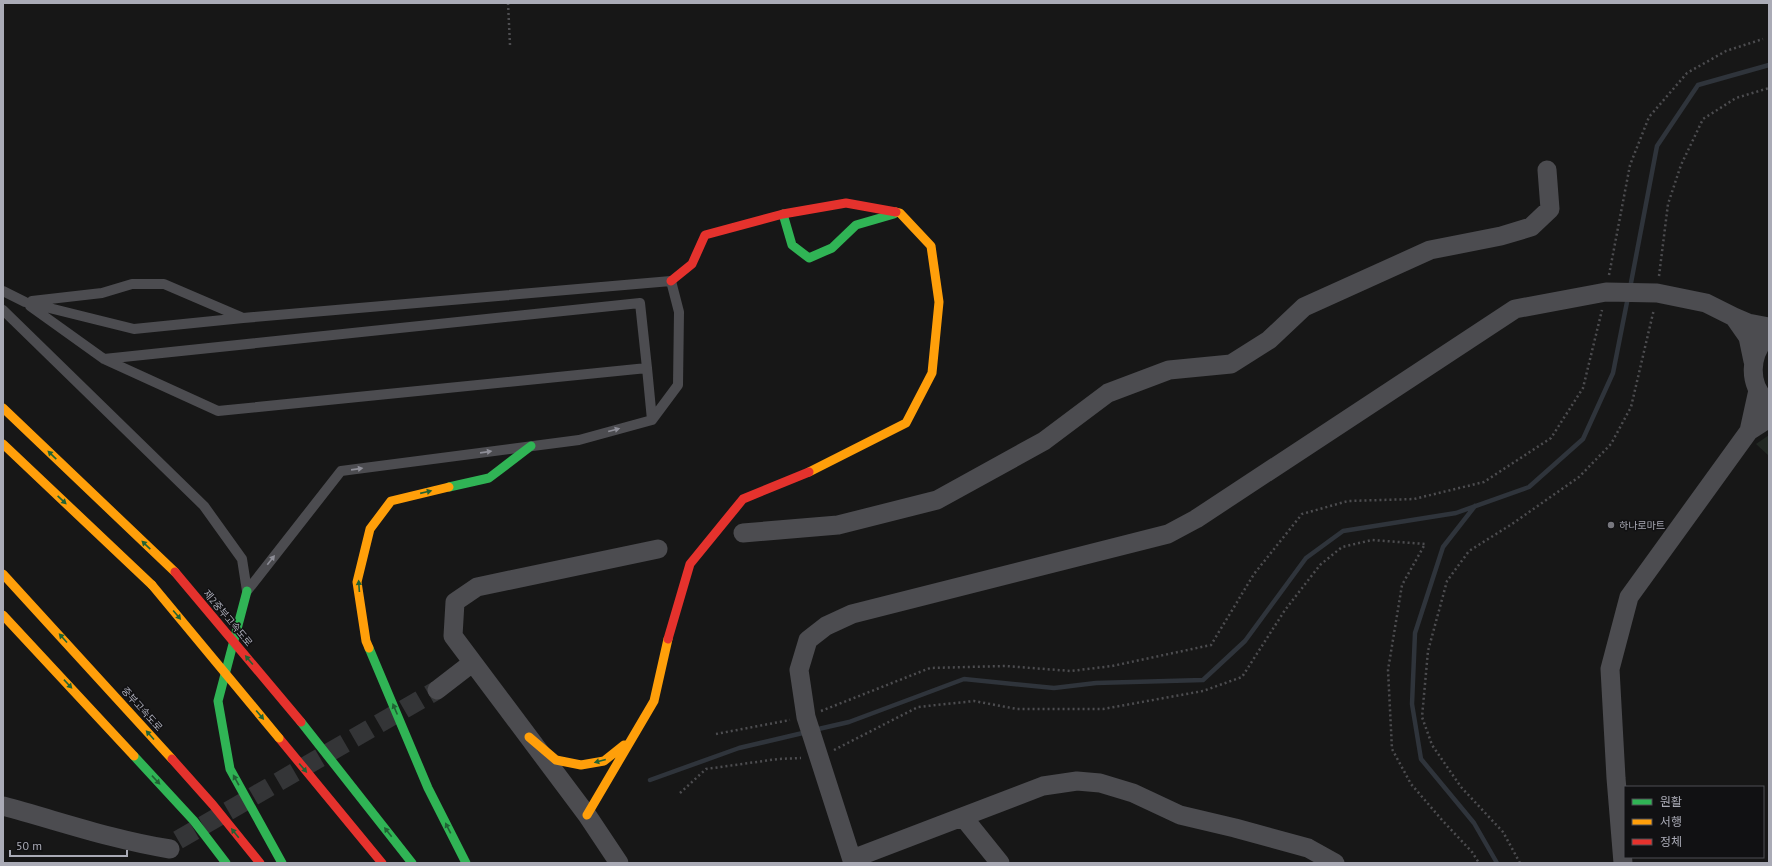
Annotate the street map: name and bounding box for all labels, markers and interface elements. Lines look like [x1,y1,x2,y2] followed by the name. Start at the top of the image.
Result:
[608,427,620,433] one-way arrow
[480,449,492,455] one-way arrow
[47,451,57,460] one-way arrow
[351,466,363,472] one-way arrow
[420,489,433,495] one-way arrow
[57,495,67,505] one-way arrow
[1619,519,1665,532] place label: 하나로마트
[1606,520,1616,530] marker: 하나로마트
[142,541,151,550] one-way arrow
[266,555,275,566] one-way arrow
[355,580,362,592] one-way arrow
[201,587,255,649] street label: 제2중부고속도로
[172,610,181,620] one-way arrow
[58,633,67,643] one-way arrow
[245,655,254,666] one-way arrow
[63,679,72,690] one-way arrow
[119,684,165,734] street label: 중부고속도로
[392,703,398,715] one-way arrow
[255,710,264,720] one-way arrow
[145,730,154,740] one-way arrow
[593,758,605,764] one-way arrow
[299,762,308,773] one-way arrow
[233,774,240,786] one-way arrow
[151,775,161,785] one-way arrow
[1624,786,1764,858] legend
[1660,794,1682,809] text: 원활
[1660,814,1682,829] text: 서행
[445,822,451,834] one-way arrow
[231,827,240,838] one-way arrow
[384,827,393,838] one-way arrow
[10,832,127,858] scale bar
[1660,834,1682,849] text: 정체
[16,838,42,853] text: 50 m

